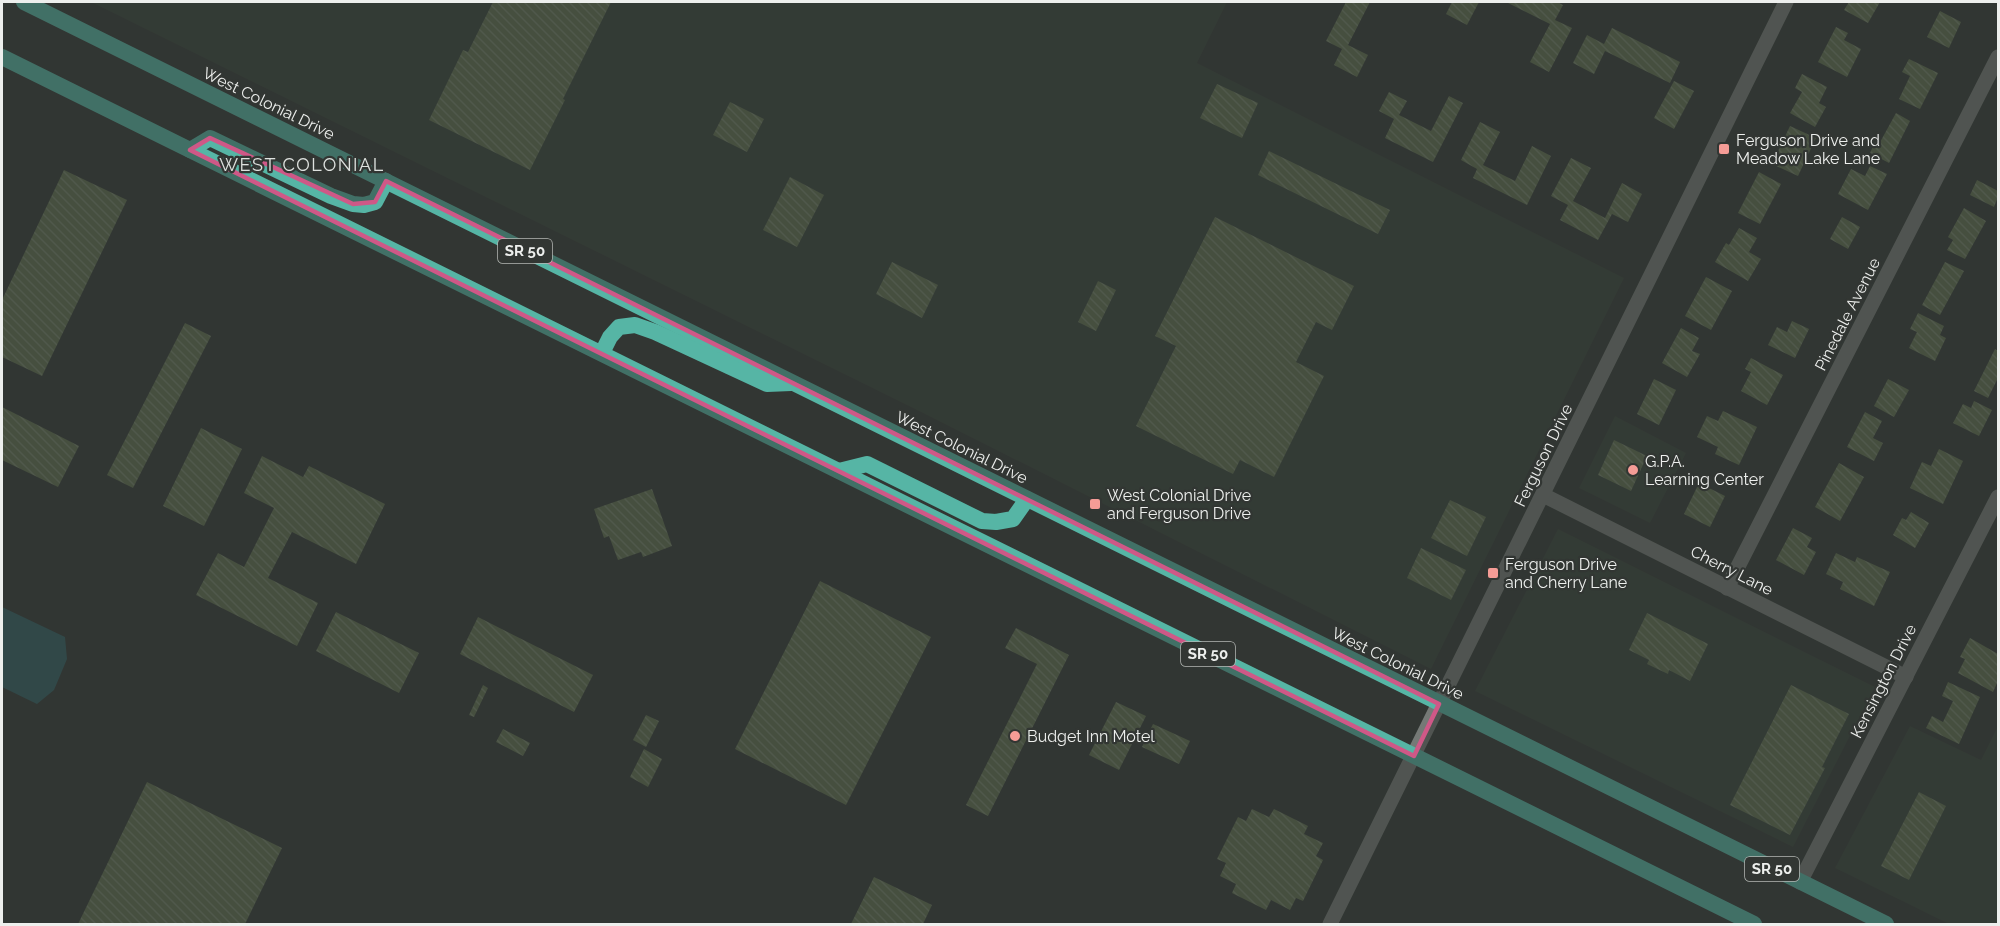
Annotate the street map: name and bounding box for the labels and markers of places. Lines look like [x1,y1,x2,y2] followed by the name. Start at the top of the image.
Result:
[1736,131,1880,168] place label: Ferguson Drive and Meadow Lake Lane
[1717,142,1731,156] marker: Ferguson Drive and Meadow Lake Lane
[1645,452,1764,489] place label: G.P.A. Learning Center
[1626,463,1640,477] marker: G.P.A. Learning Center
[1107,486,1251,523] place label: West Colonial Drive and Ferguson Drive
[1088,497,1102,511] marker: West Colonial Drive and Ferguson Drive
[1505,555,1627,592] place label: Ferguson Drive and Cherry Lane
[1486,566,1500,580] marker: Ferguson Drive and Cherry Lane
[1027,727,1155,746] place label: Budget Inn Motel
[1008,729,1022,743] marker: Budget Inn Motel

